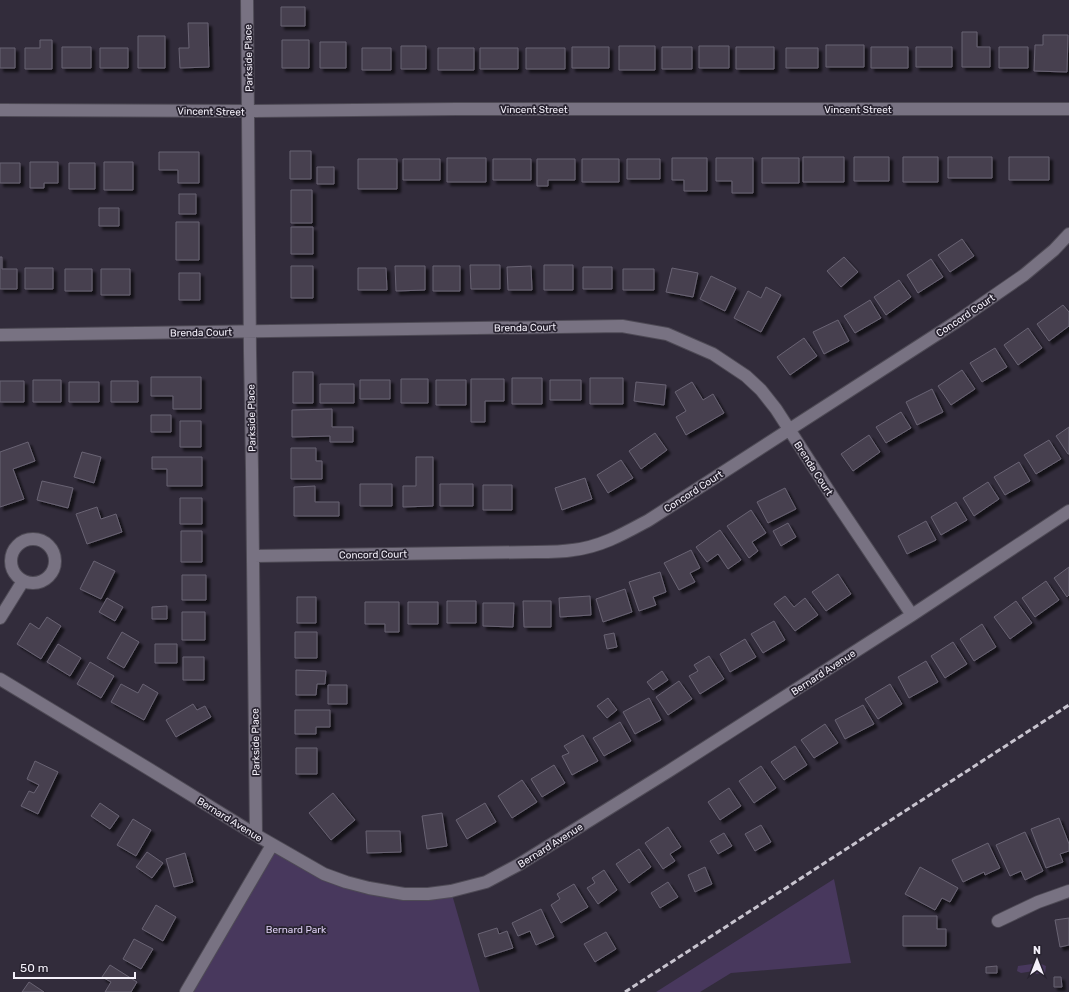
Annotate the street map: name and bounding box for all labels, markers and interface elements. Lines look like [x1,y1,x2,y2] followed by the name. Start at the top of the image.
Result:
[242,24,256,92] street label: Parkside Place
[500,104,568,116] street label: Vincent Street
[824,104,892,116] street label: Vincent Street
[177,105,245,119] street label: Vincent Street
[934,292,997,340] street label: Concord Court
[494,321,556,335] street label: Brenda Court
[170,326,232,340] street label: Brenda Court
[245,384,259,452] street label: Parkside Place
[791,439,835,498] street label: Brenda Court
[662,468,725,515] street label: Concord Court
[339,548,407,562] street label: Concord Court
[789,647,858,698] street label: Bernard Avenue
[249,708,263,776] street label: Parkside Place
[195,795,265,845] street label: Bernard Avenue
[516,821,586,871] street label: Bernard Avenue
[266,924,327,936] park label: Bernard Park
[1017,940,1057,980] north arrow
[1033,944,1041,957] text: N
[14,954,135,980] scale bar
[20,961,48,975] text: 50 m

